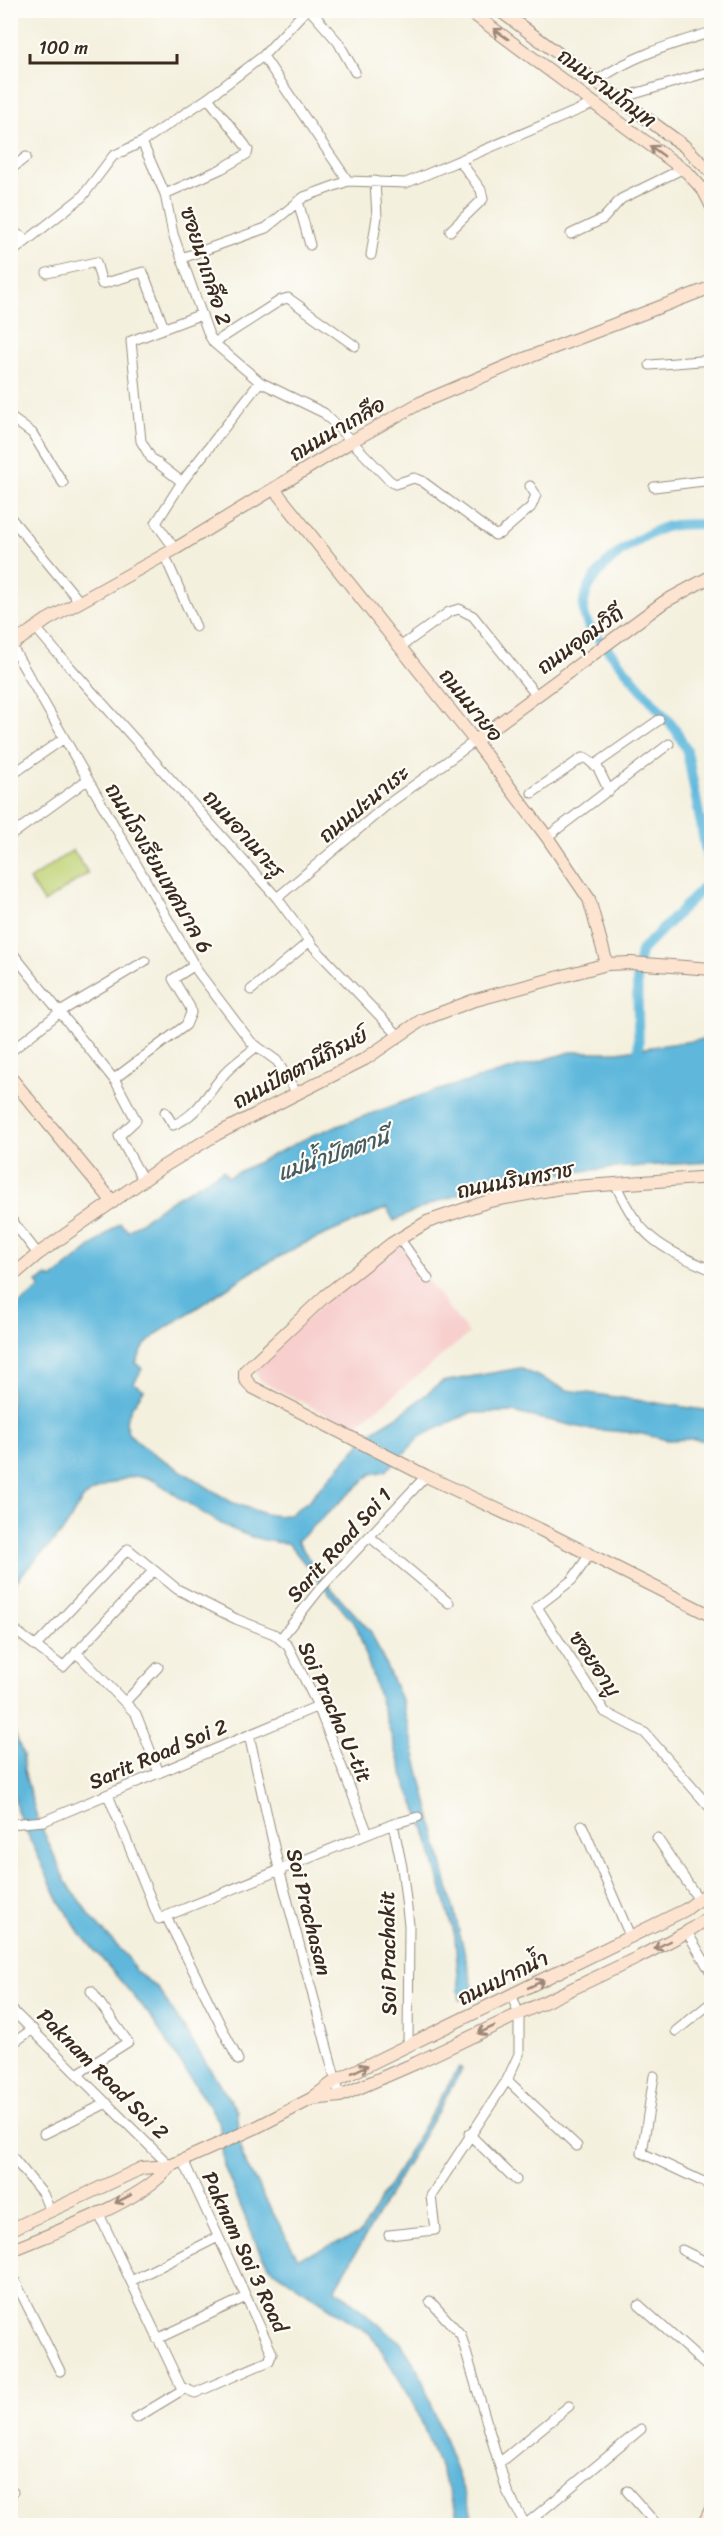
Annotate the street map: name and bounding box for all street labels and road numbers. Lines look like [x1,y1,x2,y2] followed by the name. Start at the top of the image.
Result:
[549,38,665,138] street label: ถนนรามโกมุท
[169,202,243,330] street label: ซอยนาเกลือ 2
[281,386,393,472] street label: ถนนนาเกลือ
[528,593,634,685] street label: ถนนอุดมวิถี
[429,659,513,751] street label: ถนนมายอ
[310,755,418,853] street label: ถนนปะนาเระ
[94,775,224,961] street label: ถนนโรงเรียนเทศบาล 6
[193,780,295,888] street label: ถนนอาเนาะรู
[225,1014,378,1120] street label: ถนนปัตตานีภิรมย์
[453,1150,579,1210] street label: ถนนนรินทราช
[276,1478,402,1612] street label: Sarit Road Soi 1
[559,1623,631,1705] street label: ซอยอาบู
[287,1635,383,1789] street label: Soi Pracha U-tit
[82,1708,234,1800] street label: Sarit Road Soi 2
[275,1844,343,1980] street label: Soi Prachasan
[368,1890,408,2016] street label: Soi Prachakit
[451,1939,555,2017] street label: ถนนปากน้ำ
[28,1999,178,2149] street label: Paknam Road Soi 2
[191,2165,300,2341] street label: Paknam Soi 3 Road

